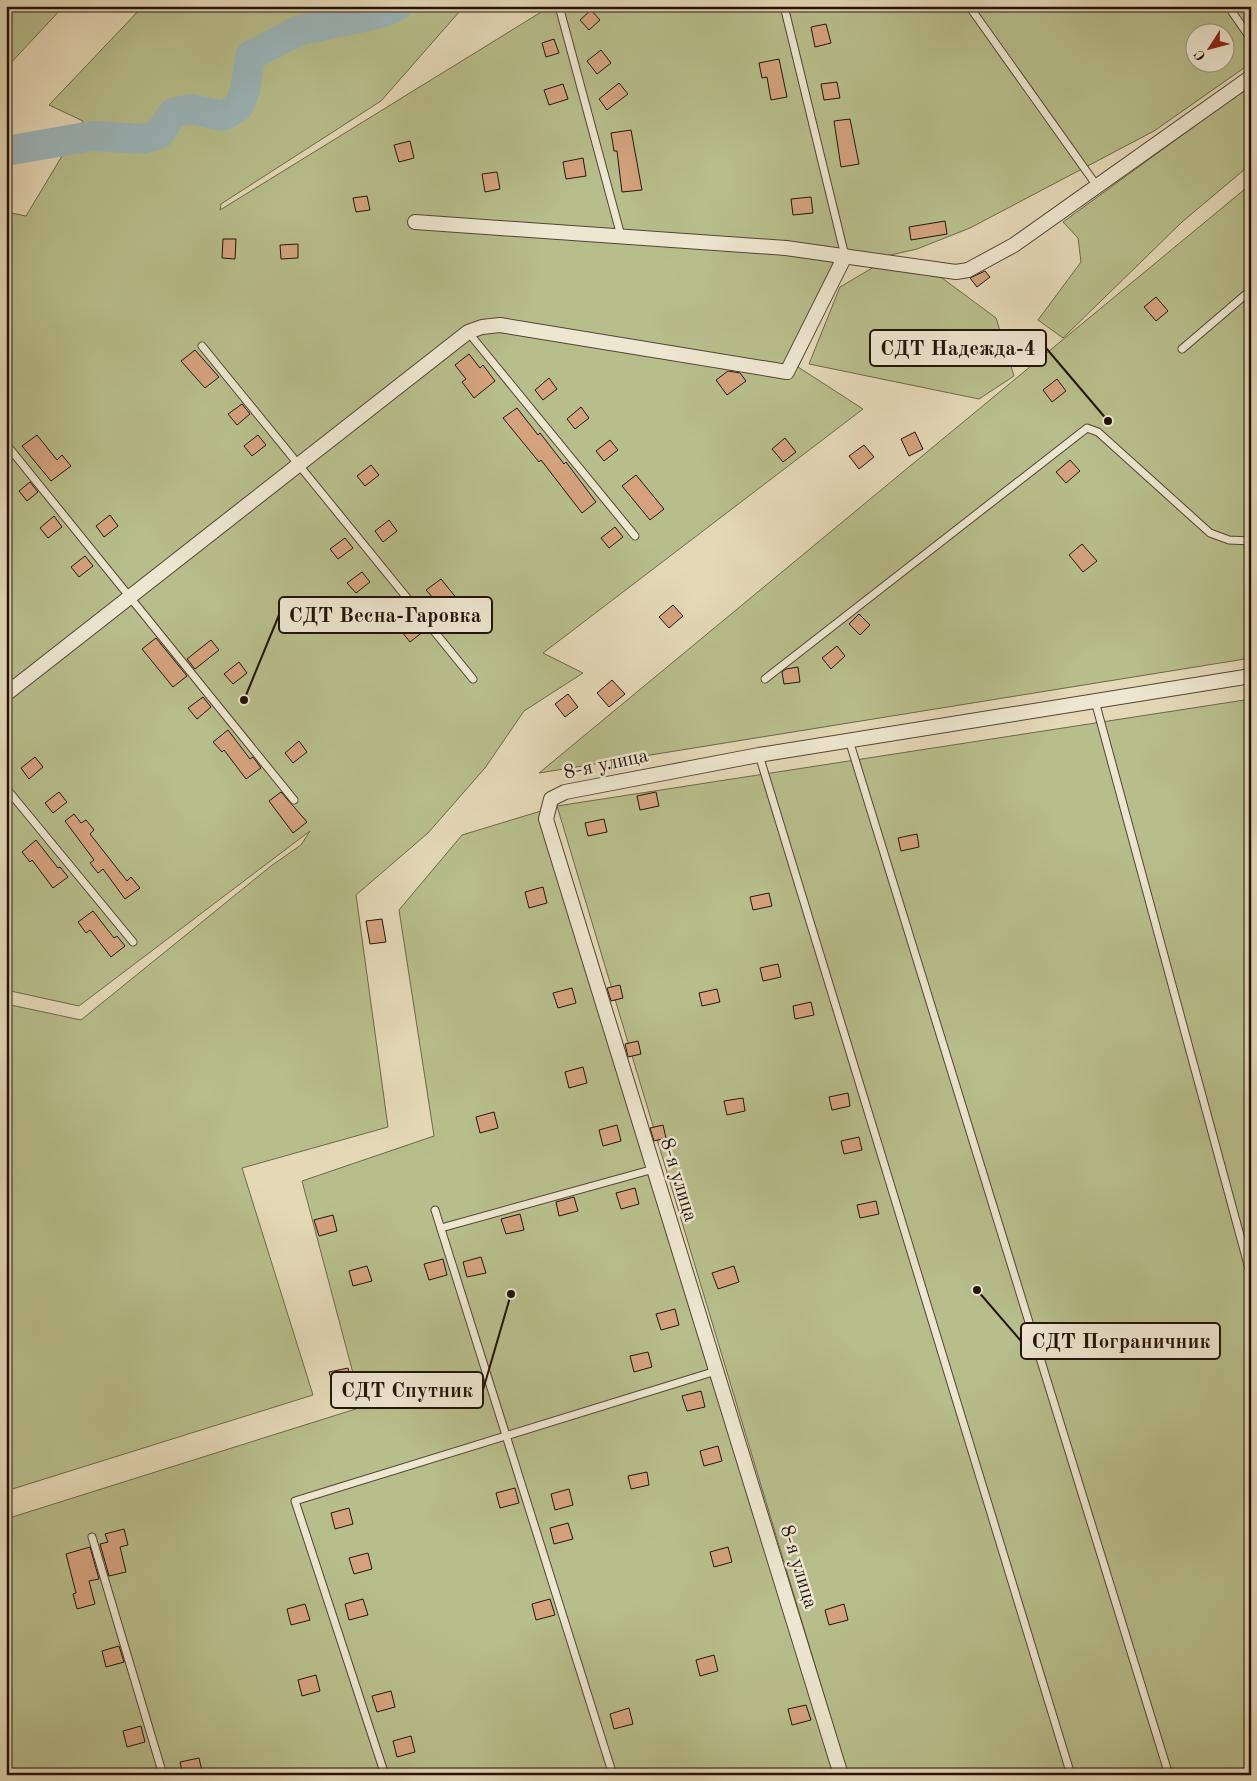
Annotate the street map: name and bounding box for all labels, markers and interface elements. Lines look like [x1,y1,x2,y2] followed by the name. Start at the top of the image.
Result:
[1184,22,1234,72] north arrow
[1192,47,1209,63] text: С
[870,330,1046,366] callout: СДТ Надежда-4
[880,339,1036,360] text: СДТ Надежда-4
[279,597,492,633] callout: СДТ Весна-Гаровка
[289,606,482,627] text: СДТ Весна-Гаровка
[562,746,650,784] street label: 8-я улица
[656,1136,700,1224] street label: 8-я улица
[1021,1323,1220,1359] callout: СДТ Пограничник
[1031,1332,1211,1353] text: СДТ Пограничник
[331,1372,483,1408] callout: СДТ Спутник
[341,1381,473,1402] text: СДТ Спутник
[776,1523,820,1611] street label: 8-я улица

